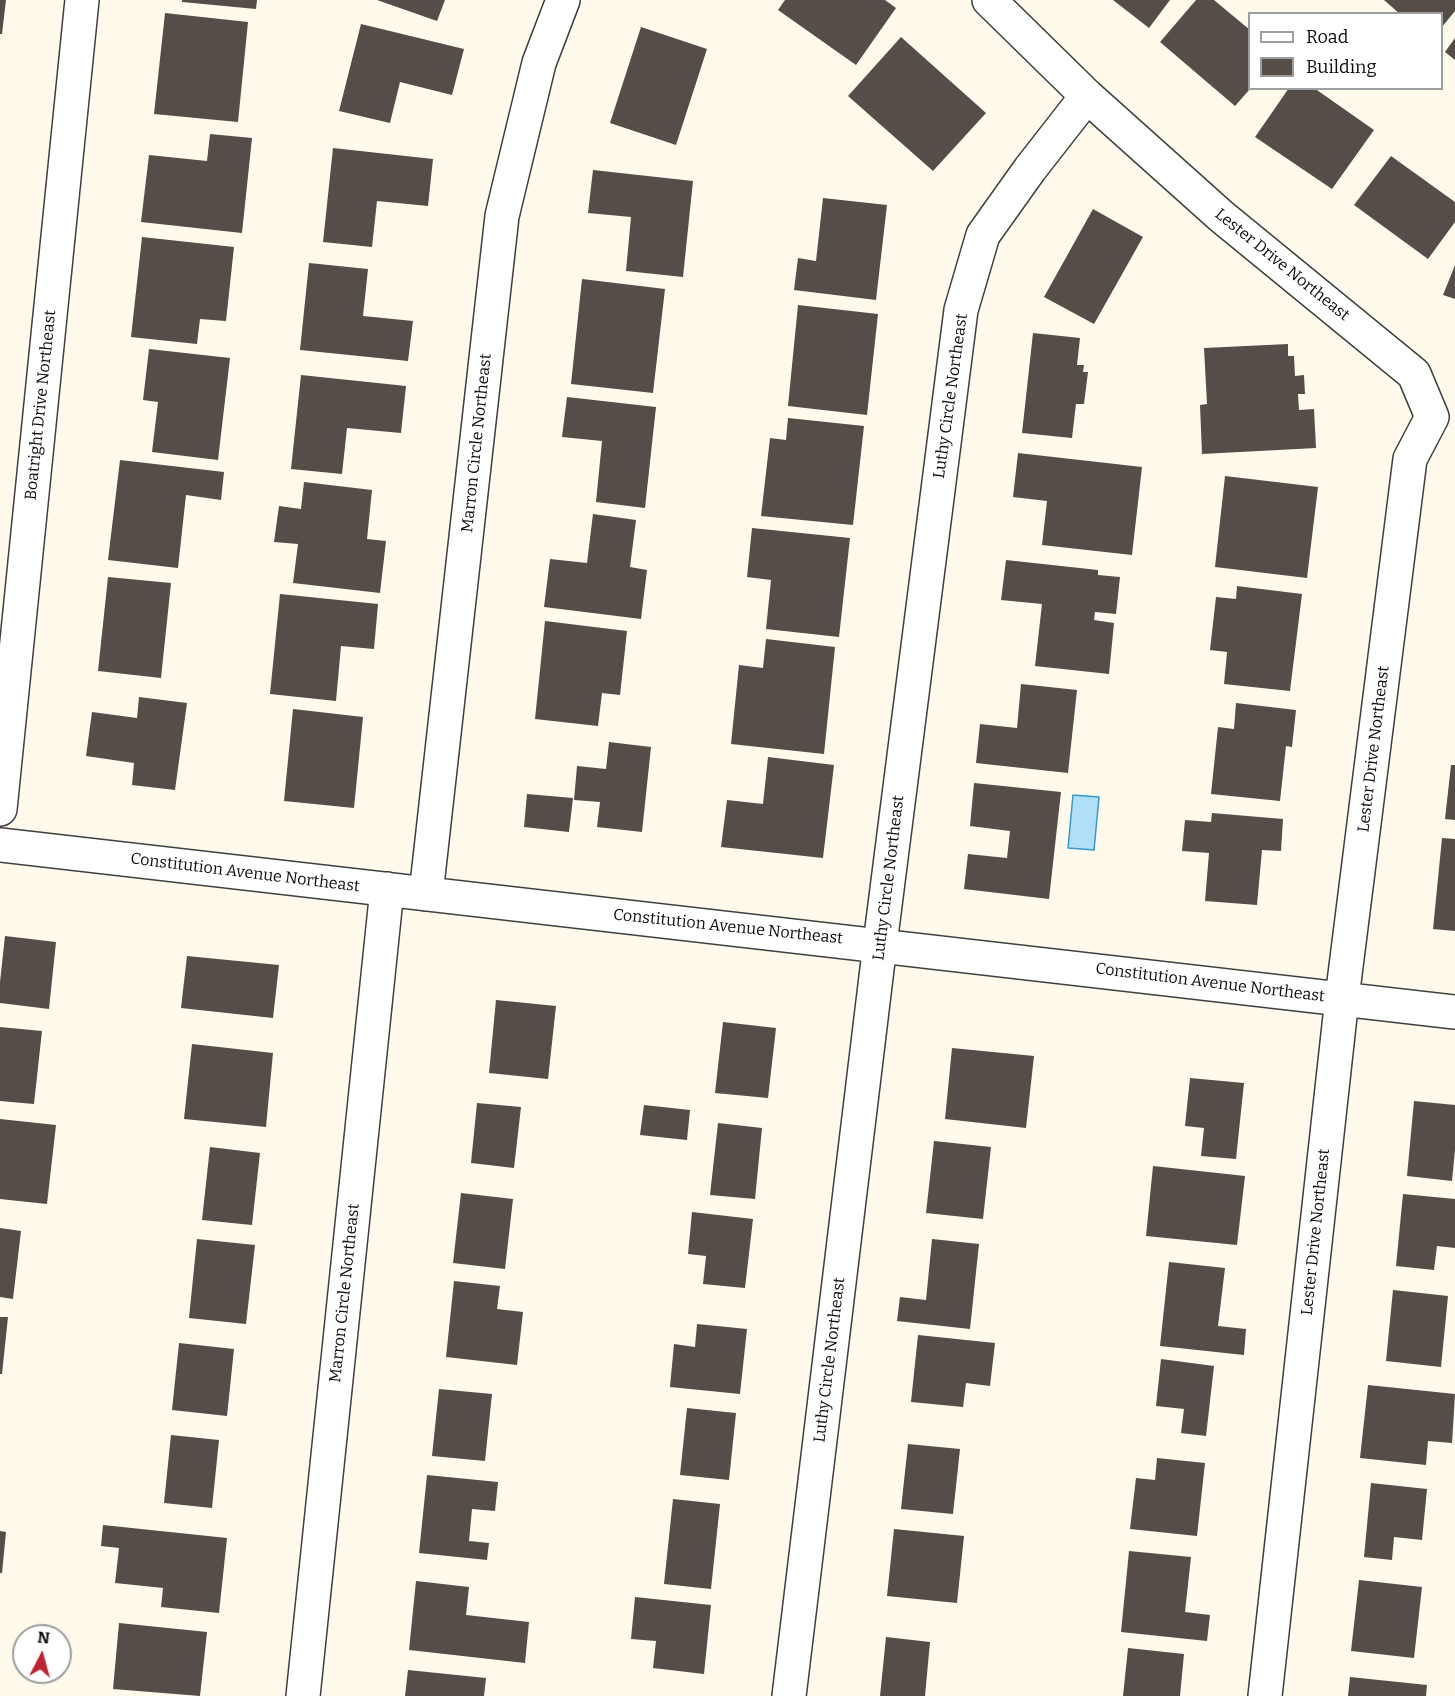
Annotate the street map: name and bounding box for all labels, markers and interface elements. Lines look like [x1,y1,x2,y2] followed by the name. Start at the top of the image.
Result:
[1248,12,1443,90] legend
[1306,26,1348,48] text: Road
[1306,56,1377,78] text: Building
[1211,205,1353,325] street label: Lester Drive Northeast
[21,309,61,501] street label: Boatright Drive Northeast
[930,312,972,480] street label: Luthy Circle Northeast
[458,353,496,533] street label: Marron Circle Northeast
[1354,665,1394,833] street label: Lester Drive Northeast
[869,794,909,962] street label: Luthy Circle Northeast
[129,849,361,897] street label: Constitution Avenue Northeast
[612,905,844,949] street label: Constitution Avenue Northeast
[1094,959,1326,1007] street label: Constitution Avenue Northeast
[1298,1148,1334,1316] street label: Lester Drive Northeast
[326,1203,364,1383] street label: Marron Circle Northeast
[810,1276,850,1444] street label: Luthy Circle Northeast
[12,1624,72,1684] north arrow
[37,1627,51,1648] text: N

